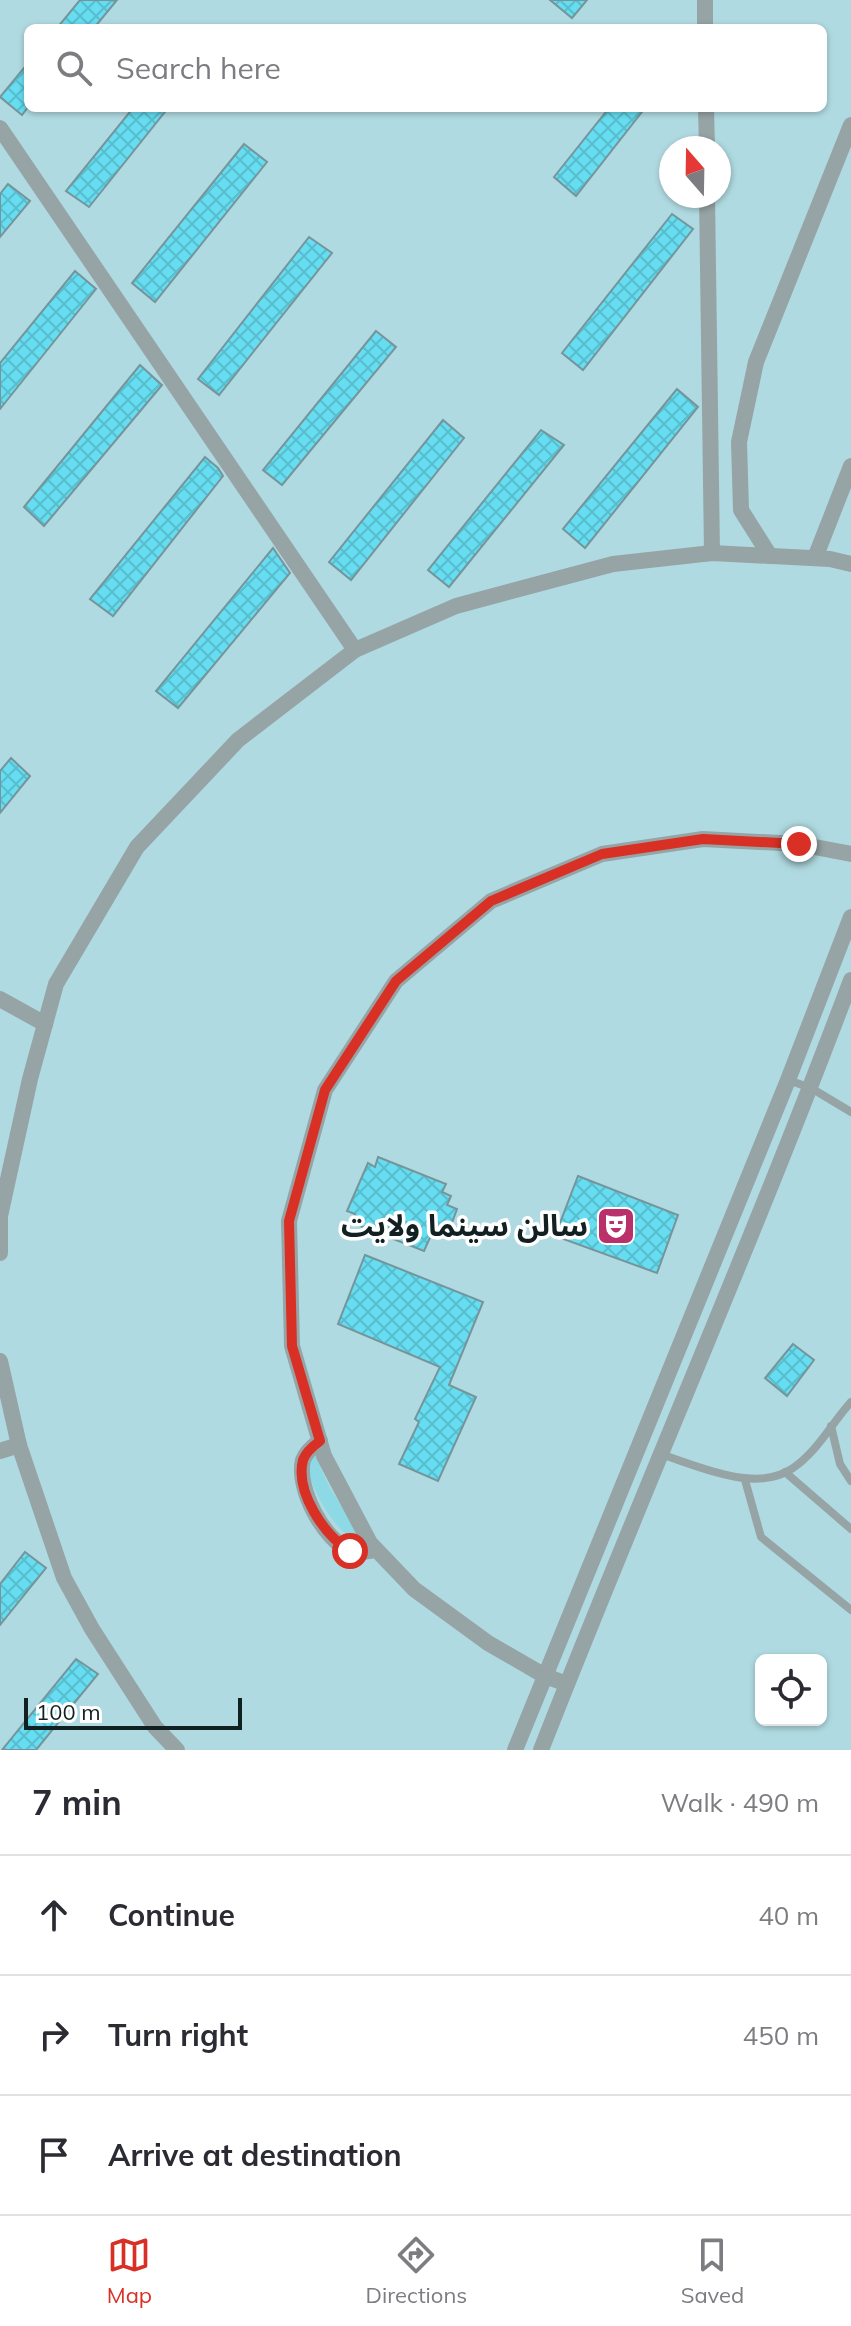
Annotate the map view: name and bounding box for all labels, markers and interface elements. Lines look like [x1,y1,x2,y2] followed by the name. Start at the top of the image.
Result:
[24,24,827,112] search box
[52,46,96,90] icon: search
[116,49,281,87] text: Search here
[659,136,731,208] north arrow
[781,826,817,862] route end
[595,1205,637,1247] theatre icon: سالن سینما ولایت
[341,1206,588,1244] place label: سالن سینما ولایت
[332,1533,368,1569] route start
[755,1654,827,1726] map controls
[755,1654,827,1726] button: locate
[24,1694,242,1730] scale bar
[36,1698,101,1726] text: 100 m
[32,1781,122,1824] text: 7 min
[660,1786,819,1819] text: Walk · 490 m
[32,1893,76,1937] icon: ahead
[108,1896,235,1934] text: Continue
[758,1899,819,1932] text: 40 m
[32,2013,76,2057] icon: right
[108,2016,248,2054] text: Turn right
[743,2019,819,2052] text: 450 m
[32,2133,76,2177] icon: arrive
[108,2136,402,2174] text: Arrive at destination
[107,2233,152,2309] tab: Map
[366,2233,467,2309] tab: Directions
[681,2233,744,2309] tab: Saved

